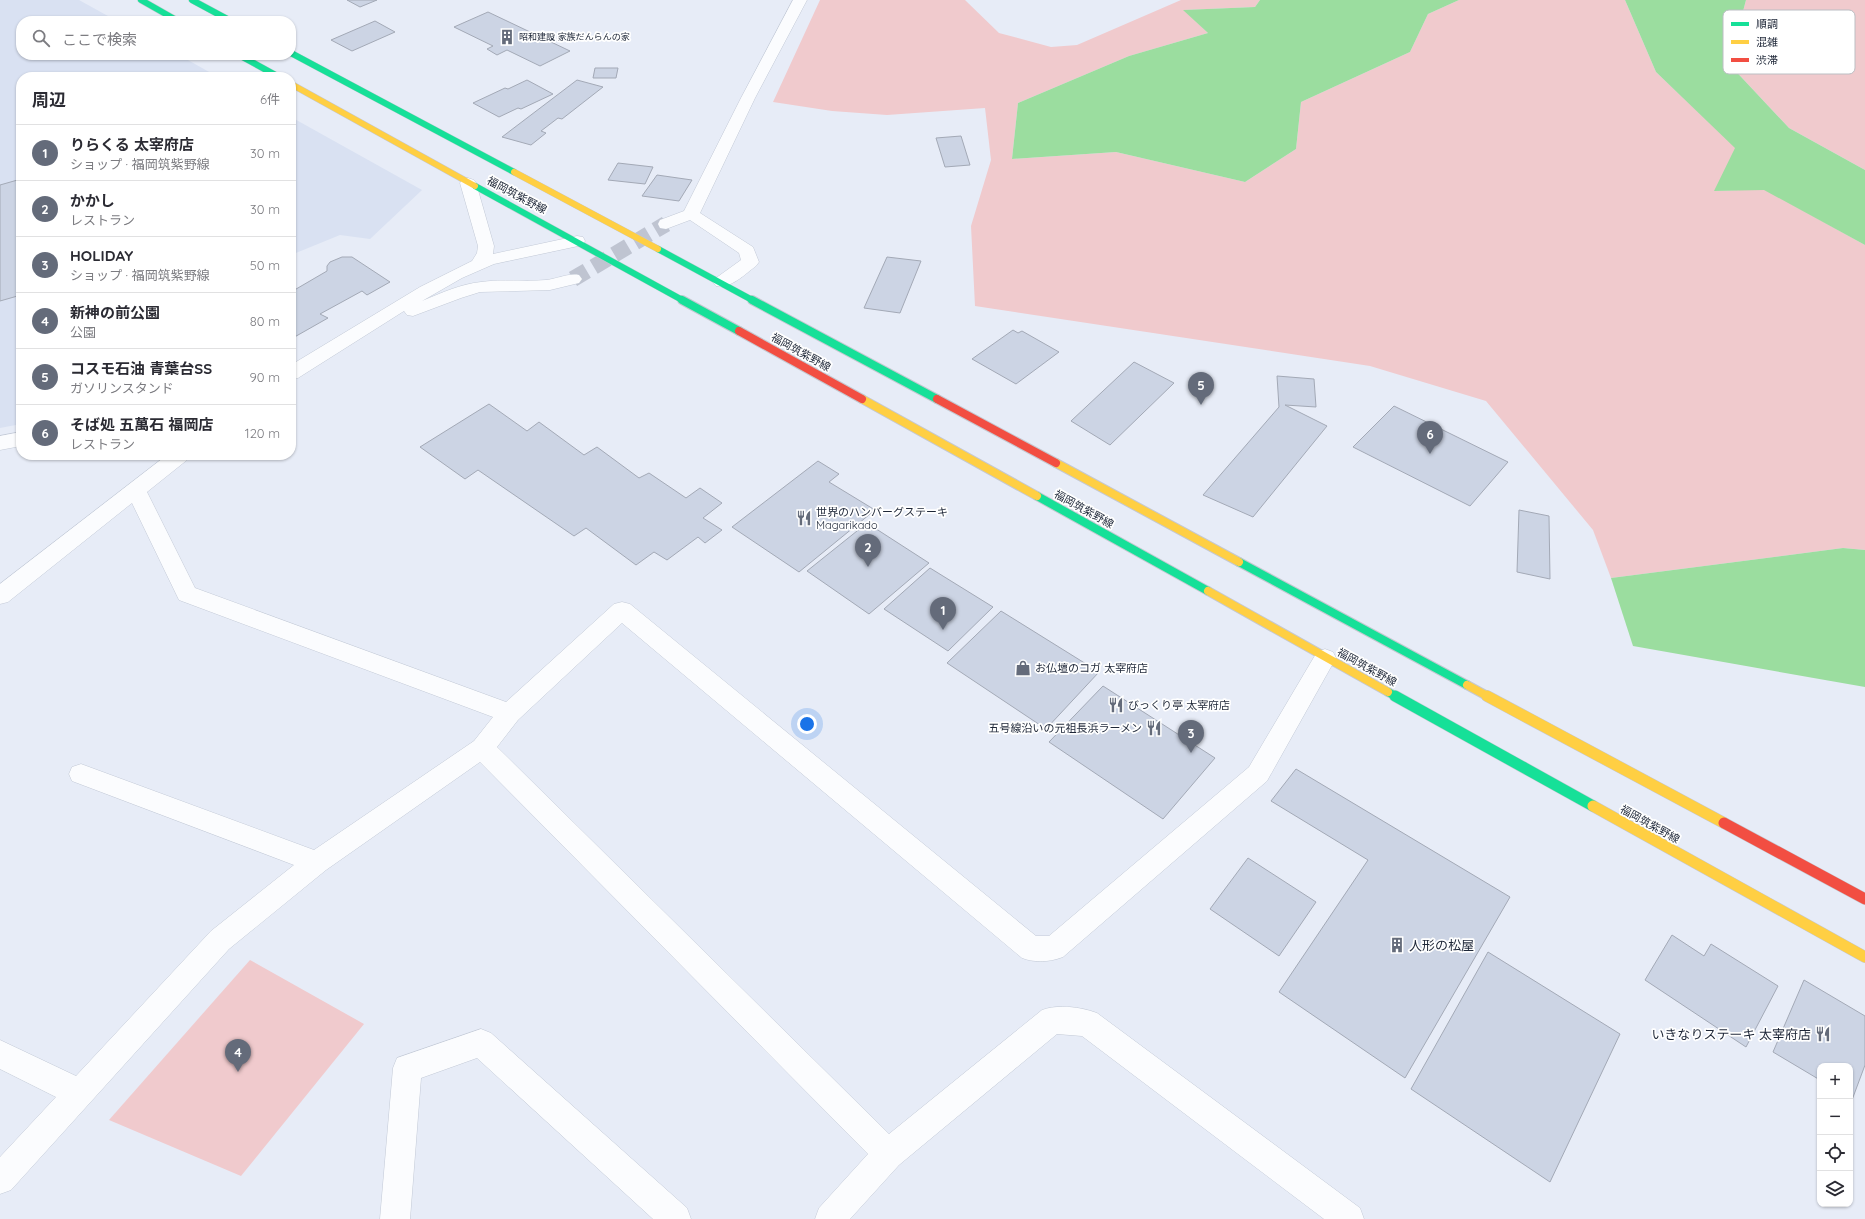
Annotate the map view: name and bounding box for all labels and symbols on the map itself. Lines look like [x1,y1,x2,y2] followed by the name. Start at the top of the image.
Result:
[1723,10,1855,74] legend
[1756,17,1778,31] text: 順調
[498,28,516,46] building icon: 昭和建設 家族だんらんの家
[519,31,630,42] place label: 昭和建設 家族だんらんの家
[1756,35,1778,49] text: 混雑
[1756,53,1778,67] text: 渋滞
[485,173,549,217] street label: 福岡筑紫野線
[769,330,833,374] street label: 福岡筑紫野線
[1188,372,1214,405] pin: 5
[1417,421,1443,454] pin: 6
[1052,487,1116,531] street label: 福岡筑紫野線
[816,505,948,532] place label: 世界のハンバーグステーキ Magarikado
[795,509,813,527] restaurant icon: 世界のハンバーグステーキ Magarikado
[855,534,881,567] pin: 2
[930,597,956,630] pin: 1
[1335,645,1399,689] street label: 福岡筑紫野線
[1014,659,1032,677] shop icon: お仏壇のコガ 太宰府店
[1035,661,1148,675] place label: お仏壇のコガ 太宰府店
[1107,696,1125,714] restaurant icon: びっくり亭 太宰府店
[1128,698,1230,712] place label: びっくり亭 太宰府店
[797,714,817,734] your location
[1145,719,1163,737] restaurant icon: 五号線沿いの元祖長浜ラーメン
[1178,720,1204,753] pin: 3
[988,721,1142,735] place label: 五号線沿いの元祖長浜ラーメン
[1618,802,1682,846] street label: 福岡筑紫野線
[1388,936,1406,954] building icon: 人形の松屋
[1409,937,1474,953] place label: 人形の松屋
[1814,1025,1832,1043] restaurant icon: いきなりステーキ 太宰府店
[1651,1026,1811,1042] place label: いきなりステーキ 太宰府店
[225,1039,251,1072] pin: 4

